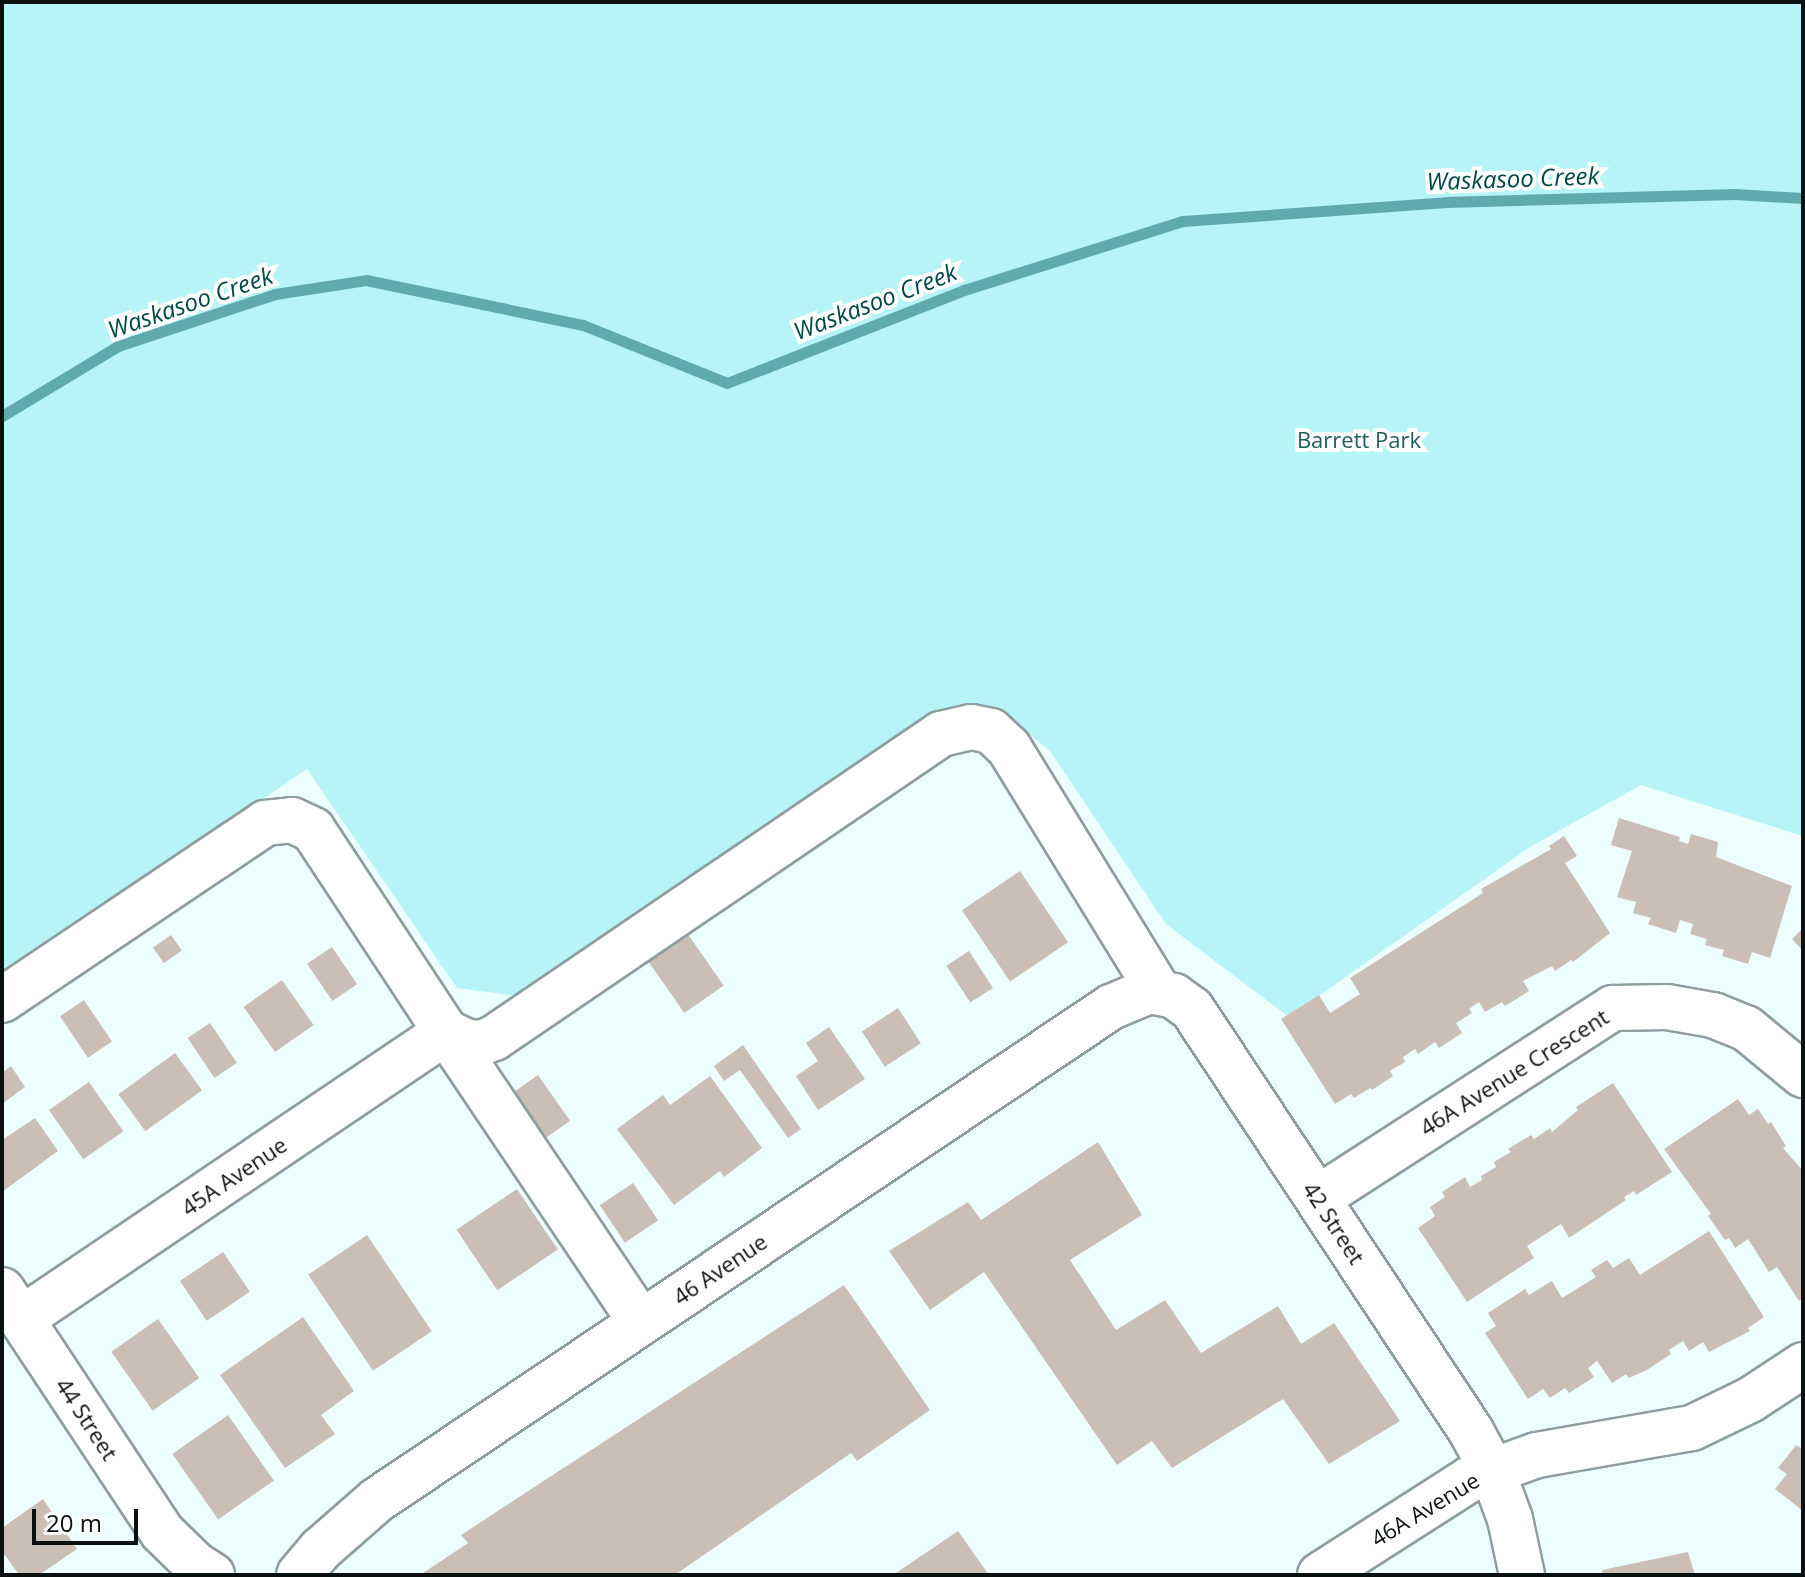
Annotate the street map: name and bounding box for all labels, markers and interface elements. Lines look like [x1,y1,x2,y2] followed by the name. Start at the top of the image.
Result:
[1426,161,1600,195] water label: Waskasoo Creek
[789,257,961,345] water label: Waskasoo Creek
[104,260,276,344] water label: Waskasoo Creek
[1297,427,1421,453] park label: Barrett Park
[1415,1003,1613,1141] street label: 46A Avenue Crescent
[176,1131,292,1221] street label: 45A Avenue
[1298,1177,1370,1269] street label: 42 Street
[668,1228,772,1310] street label: 46 Avenue
[51,1373,123,1465] street label: 44 Street
[1366,1466,1484,1552] street label: 46A Avenue
[36,1493,142,1543] scale bar
[46,1506,102,1539] text: 20 m

